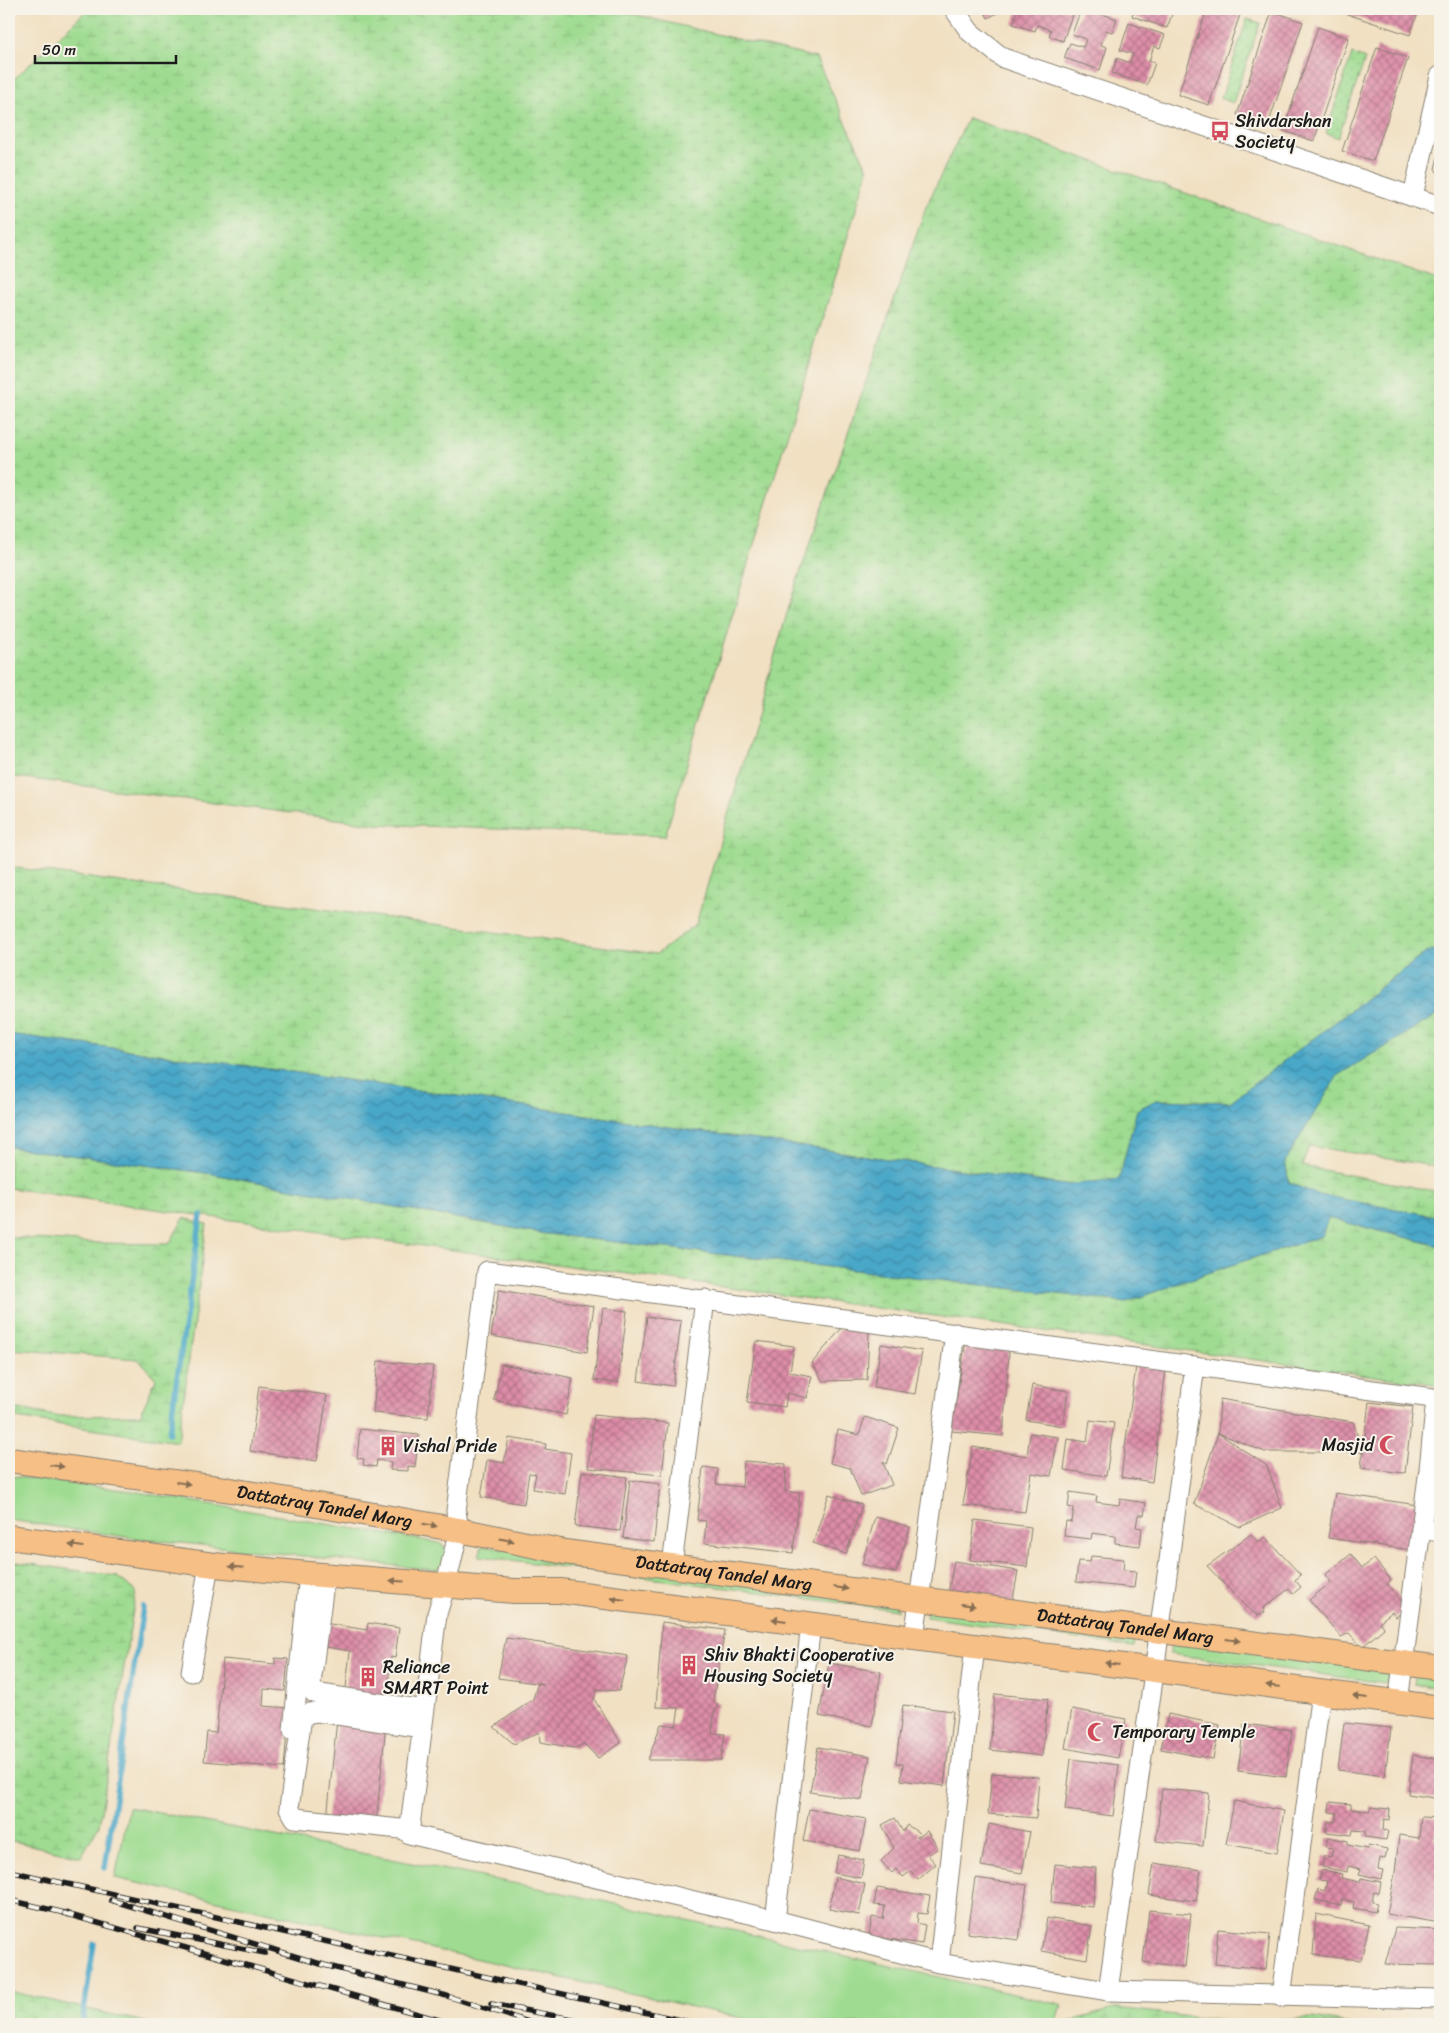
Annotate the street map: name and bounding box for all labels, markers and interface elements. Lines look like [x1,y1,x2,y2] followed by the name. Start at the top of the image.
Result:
[35,32,176,64] scale bar
[42,37,77,63] text: 50 m
[1235,105,1332,158] place label: Shivdarshan Society
[1209,120,1231,142] bus stop icon: Shivdarshan Society
[1322,1429,1376,1461] place label: Masjid
[403,1430,497,1462] place label: Vishal Pride
[1378,1434,1400,1456] mosque icon: Masjid
[377,1435,399,1457] building icon: Vishal Pride
[49,1463,65,1471] one-way arrow
[234,1475,415,1538] street label: Dattatray Tandel Marg
[176,1479,192,1487] one-way arrow
[422,1521,438,1529] one-way arrow
[499,1536,514,1544] one-way arrow
[68,1542,84,1550] one-way arrow
[634,1546,814,1601] street label: Dattatray Tandel Marg
[227,1563,243,1571] one-way arrow
[389,1576,405,1584] one-way arrow
[833,1584,849,1592] one-way arrow
[609,1595,625,1603] one-way arrow
[1035,1599,1216,1654] street label: Dattatray Tandel Marg
[960,1601,976,1609] one-way arrow
[770,1616,786,1624] one-way arrow
[1225,1636,1241,1644] one-way arrow
[704,1639,894,1692] place label: Shiv Bhakti Cooperative Housing Society
[383,1651,489,1704] place label: Reliance SMART Point
[678,1654,700,1676] building icon: Shiv Bhakti Cooperative Housing Society
[1103,1660,1119,1668] one-way arrow
[357,1666,379,1688] building icon: Reliance SMART Point
[1265,1682,1281,1690] one-way arrow
[1351,1693,1367,1701] one-way arrow
[1112,1716,1255,1748] place label: Temporary Temple
[1086,1721,1108,1743] mosque icon: Temporary Temple

